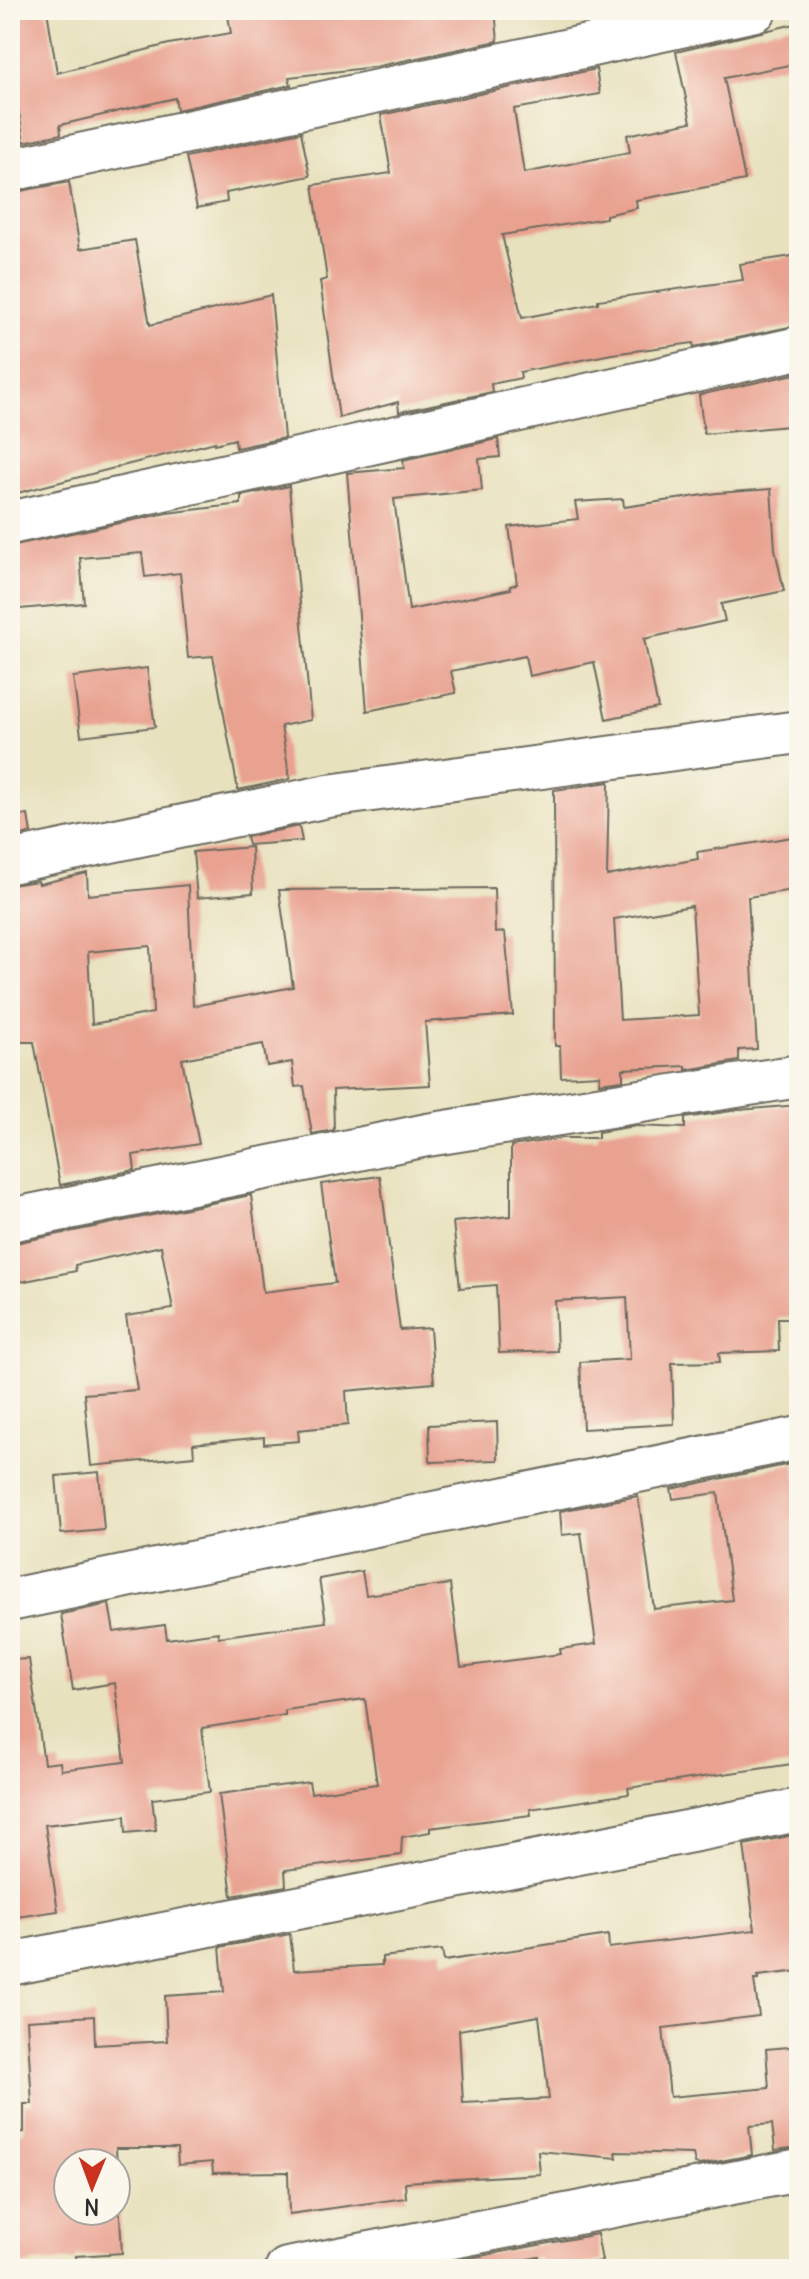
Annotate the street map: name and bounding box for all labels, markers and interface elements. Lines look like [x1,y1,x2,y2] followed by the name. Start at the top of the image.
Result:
[52,2147,132,2227] north arrow
[84,2193,99,2221] text: N

